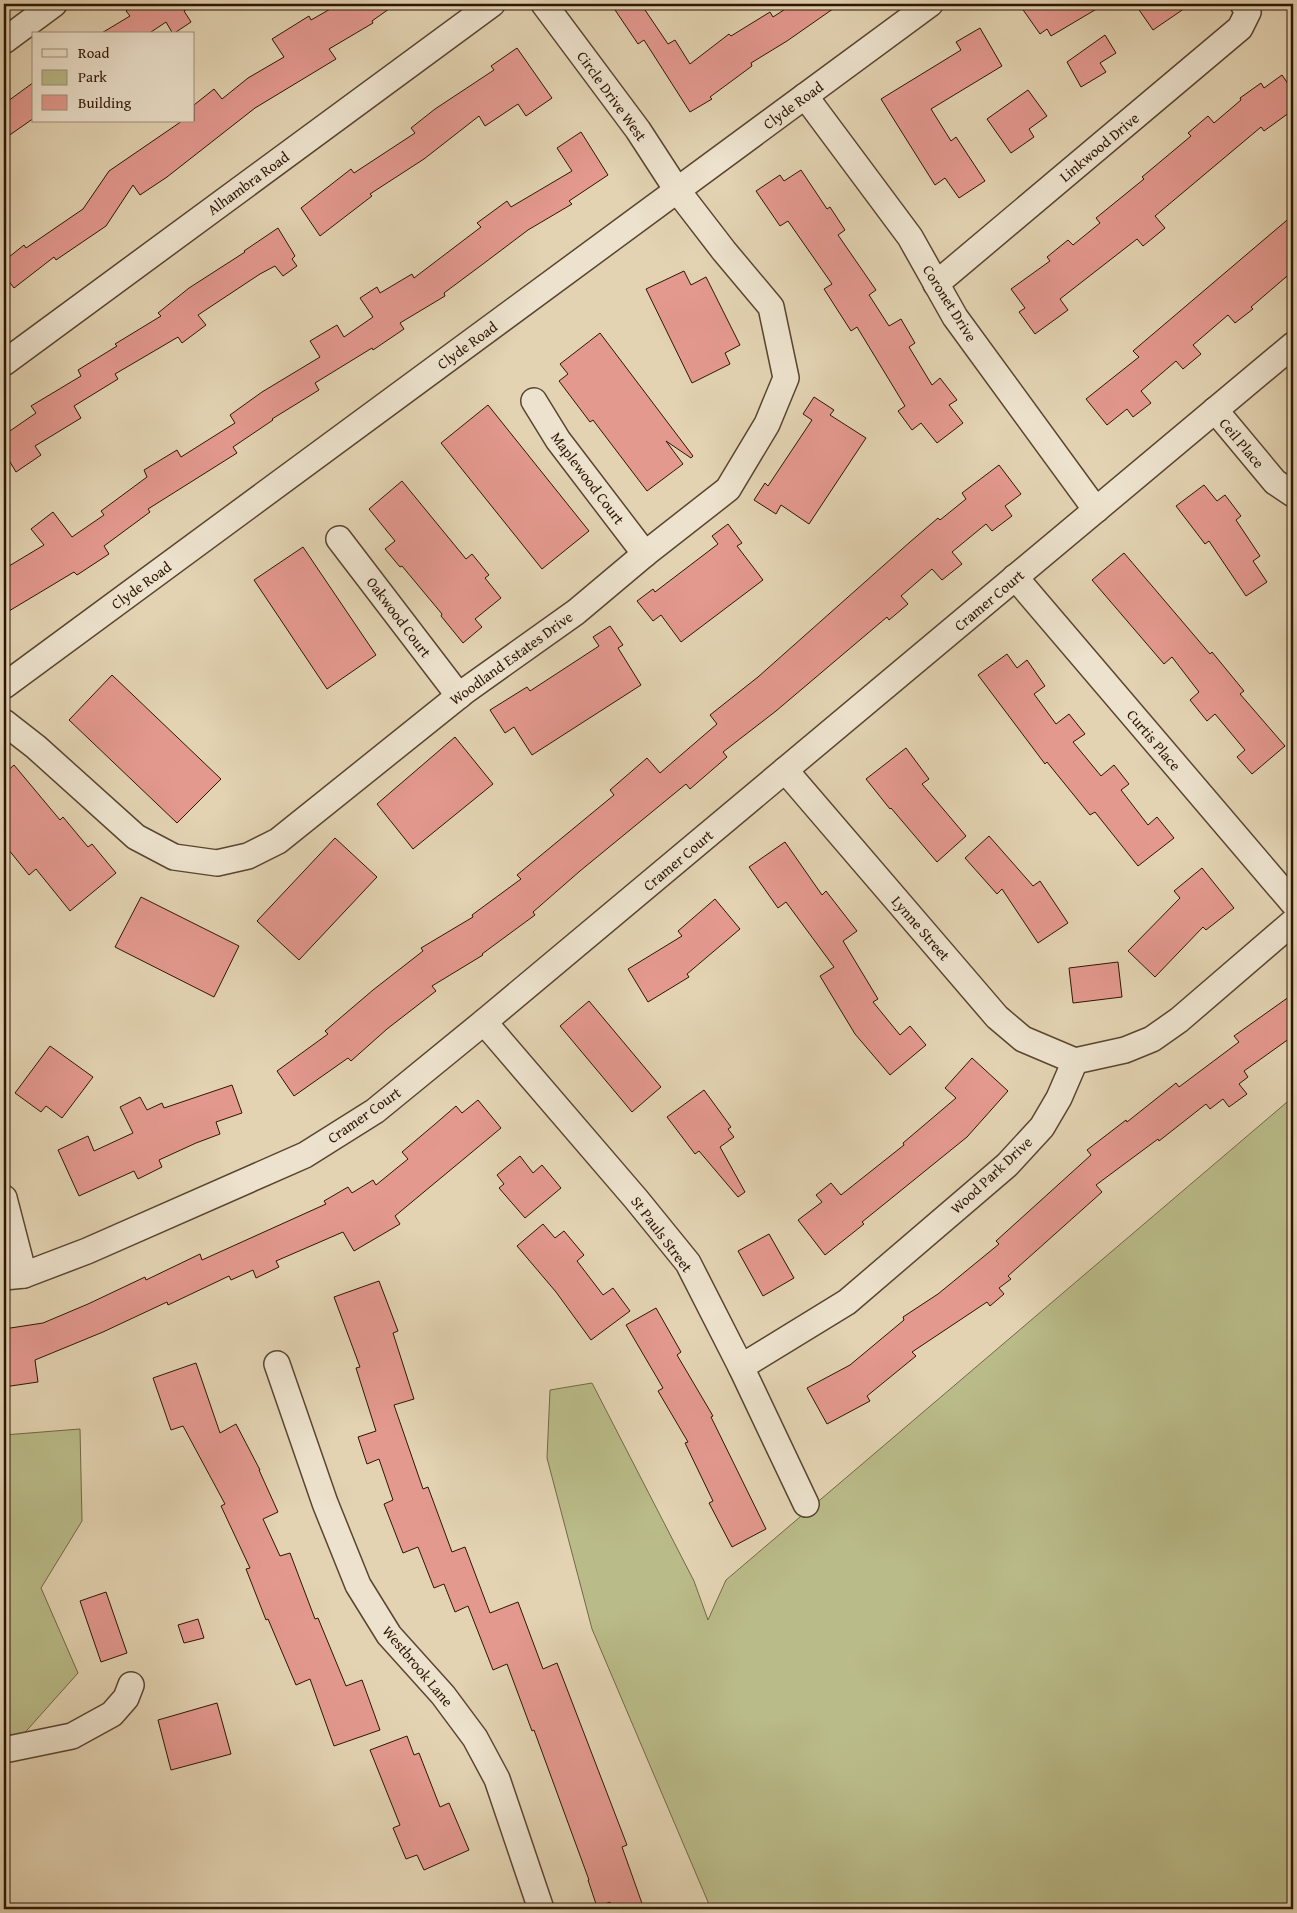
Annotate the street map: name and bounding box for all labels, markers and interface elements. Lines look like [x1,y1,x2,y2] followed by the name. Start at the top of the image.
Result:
[32,32,195,122] legend
[78,42,109,63] text: Road
[572,47,652,146] street label: Circle Drive West
[78,66,107,87] text: Park
[759,76,827,134] street label: Clyde Road
[78,92,132,113] text: Building
[1055,107,1143,187] street label: Linkwood Drive
[203,146,293,220] street label: Alhambra Road
[918,260,982,346] street label: Coronet Drive
[433,316,501,374] street label: Clyde Road
[1215,413,1269,473] street label: Ceil Place
[546,427,630,529] street label: Maplewood Court
[107,556,175,614] street label: Clyde Road
[950,564,1029,636] street label: Cramer Court
[362,572,437,662] street label: Oakwood Court
[445,606,577,710] street label: Woodland Estates Drive
[1122,705,1186,775] street label: Curtis Place
[639,824,718,896] street label: Cramer Court
[887,891,956,966] street label: Lynne Street
[323,1081,406,1148] street label: Cramer Court
[946,1132,1036,1218] street label: Wood Park Drive
[626,1191,698,1277] street label: St Pauls Street
[378,1621,458,1711] street label: Westbrook Lane

